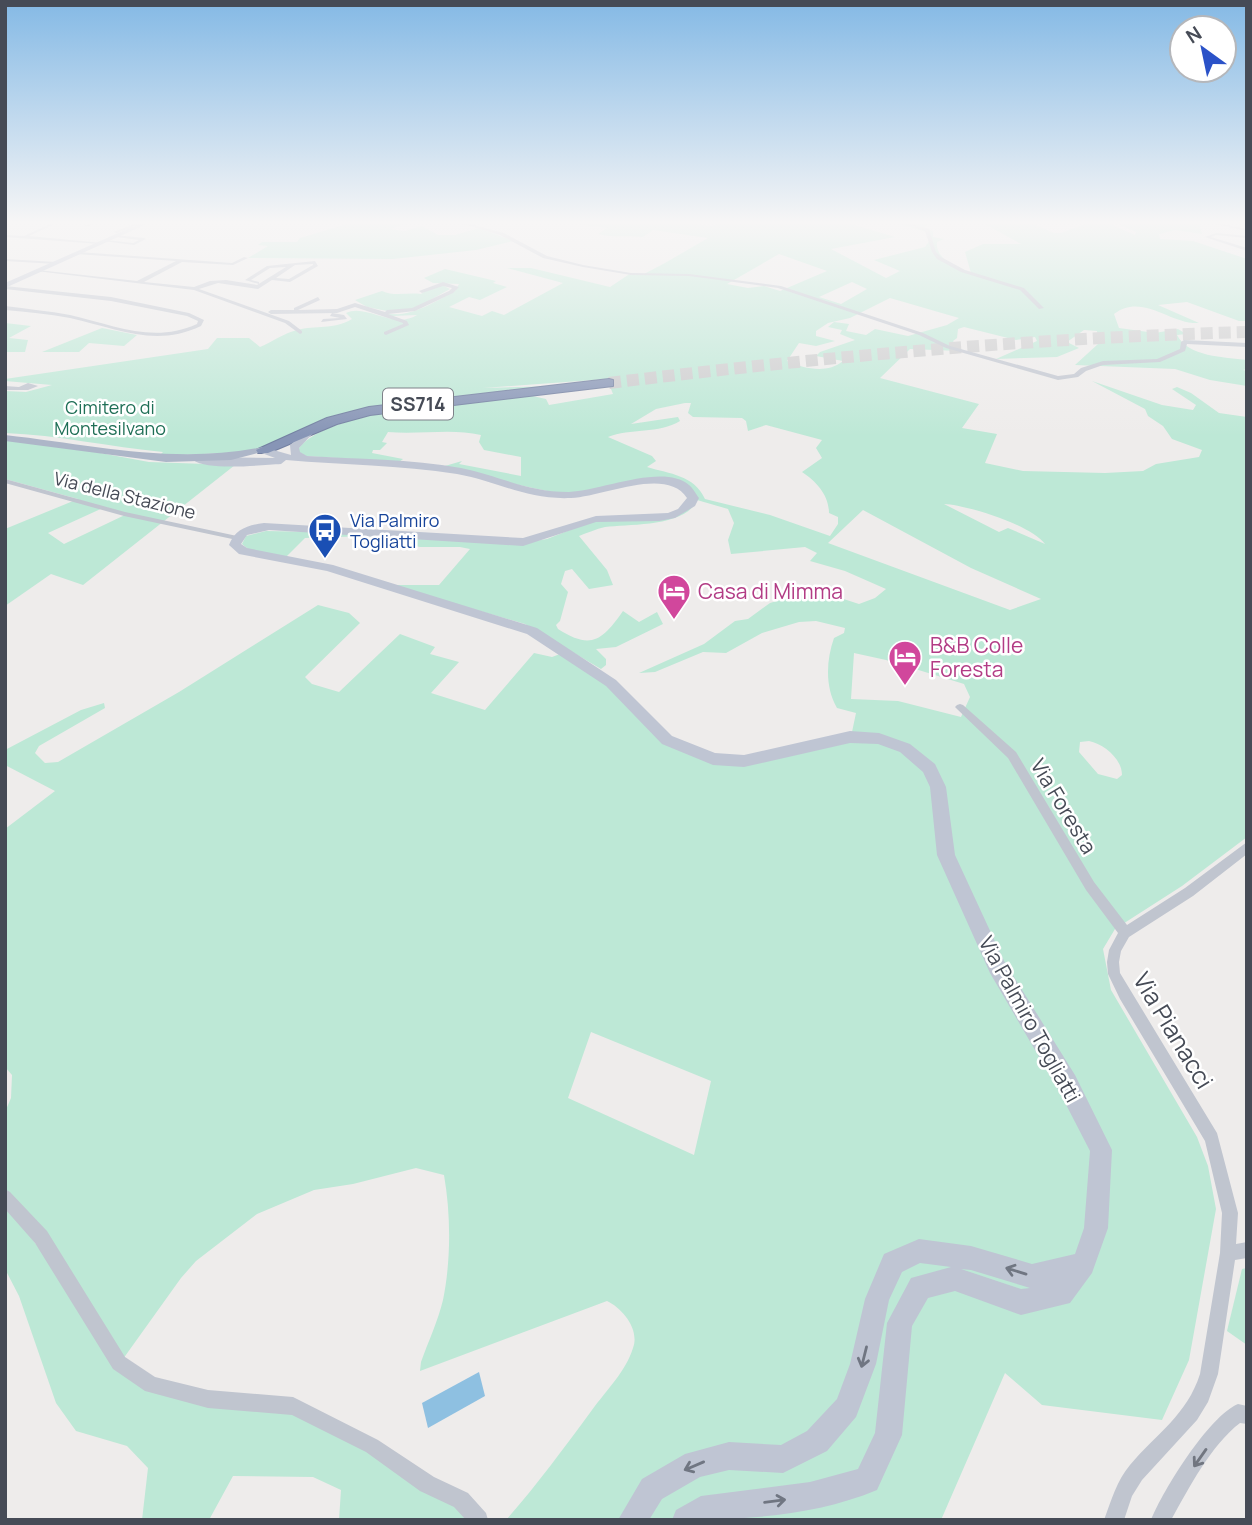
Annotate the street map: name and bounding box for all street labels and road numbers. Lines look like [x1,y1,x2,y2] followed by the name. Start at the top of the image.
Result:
[383,388,453,420] road number: SS714
[52,466,198,524] street label: Via della Stazione
[1025,753,1103,859] street label: Via Foresta
[973,931,1087,1107] street label: Via Palmiro Togliatti
[1126,966,1222,1094] street label: Via Pianacci

